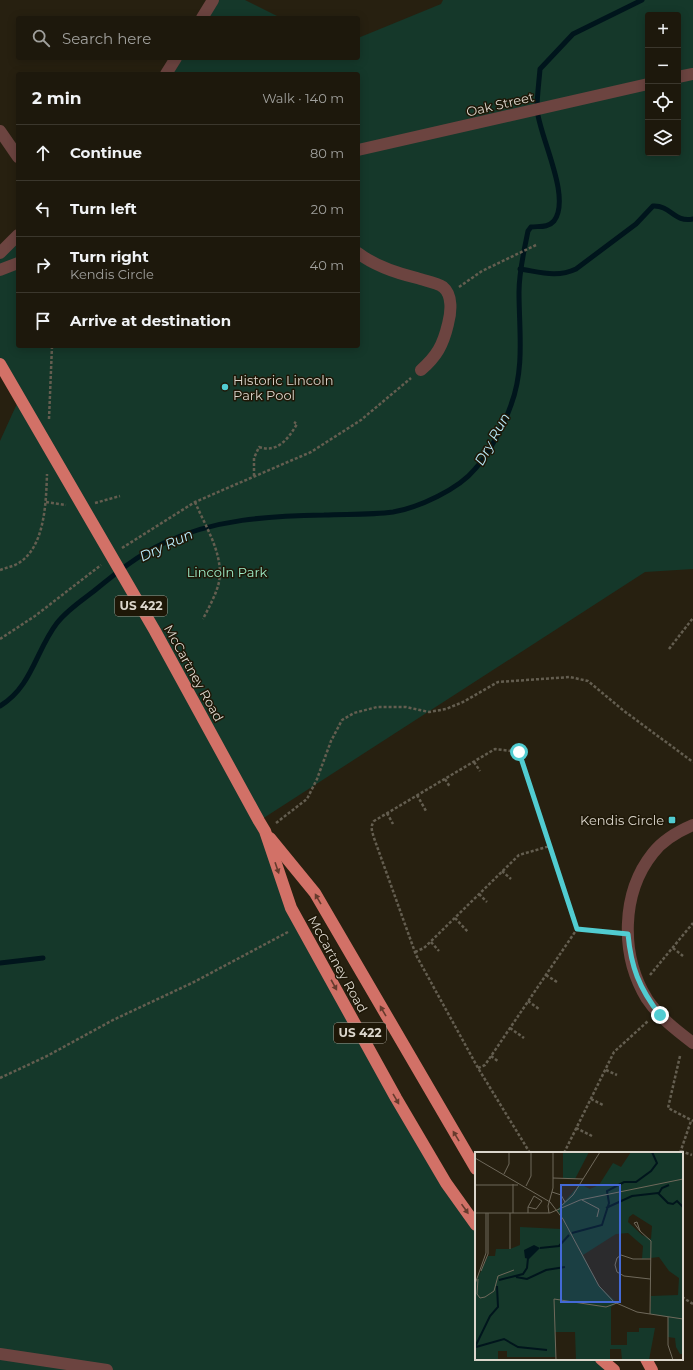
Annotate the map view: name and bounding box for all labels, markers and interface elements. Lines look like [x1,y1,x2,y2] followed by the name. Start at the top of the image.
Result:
[645,12,681,156] map controls
[645,12,681,48] button: +
[16,16,360,60] search box
[30,27,52,49] icon: search
[62,29,151,48] text: Search here
[645,48,681,84] button: −
[645,84,681,120] button: locate
[32,88,82,108] text: 2 min
[465,88,535,120] street label: Oak Street
[262,90,344,106] text: Walk · 140 m
[645,120,681,156] button: layers
[32,142,54,164] icon: ahead
[70,143,142,162] text: Continue
[310,145,344,161] text: 80 m
[32,198,54,220] icon: left
[70,199,137,218] text: Turn left
[311,201,344,217] text: 20 m
[70,247,149,266] text: Turn right
[32,254,54,276] icon: right
[310,257,344,273] text: 40 m
[70,266,154,282] text: Kendis Circle
[32,310,54,332] icon: arrive
[70,311,231,330] text: Arrive at destination
[233,372,334,403] place label: Historic Lincoln Park Pool
[220,382,230,392] marker: Historic Lincoln Park Pool
[470,410,514,468] water label: Dry Run
[136,525,196,565] water label: Dry Run
[187,564,268,580] park label: Lincoln Park
[115,596,167,616] road number: US 422
[161,622,227,724] street label: McCartney Road
[510,743,528,761] route start
[580,812,664,828] place label: Kendis Circle
[667,815,677,825] marker: Kendis Circle
[275,863,281,875] one-way arrow
[315,893,322,905] one-way arrow
[305,913,371,1015] street label: McCartney Road
[330,979,337,991] one-way arrow
[380,1005,387,1017] one-way arrow
[651,1006,669,1024] route end
[334,1023,386,1043] road number: US 422
[393,1093,400,1105] one-way arrow
[453,1130,460,1141] one-way arrow
[475,1152,683,1360] inset map
[461,1204,469,1215] one-way arrow

